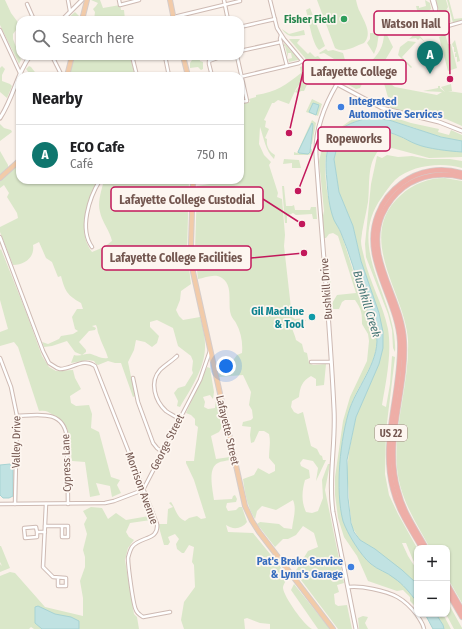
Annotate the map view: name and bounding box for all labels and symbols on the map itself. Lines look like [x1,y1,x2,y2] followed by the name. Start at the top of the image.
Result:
[374,11,449,35] callout: Watson Hall
[284,13,336,26] place label: Fisher Field
[339,14,349,24] marker: Fisher Field
[381,17,441,31] text: Watson Hall
[417,41,443,74] pin: A
[303,60,406,84] callout: Lafayette College
[311,65,397,79] text: Lafayette College
[348,95,443,121] place label: Integrated Automotive Services
[336,102,346,112] marker: Integrated Automotive Services
[318,127,390,151] callout: Ropeworks
[326,132,383,146] text: Ropeworks
[111,187,263,211] callout: Lafayette College Custodial
[119,193,255,207] text: Lafayette College Custodial
[102,246,251,270] callout: Lafayette College Facilities
[110,251,243,265] text: Lafayette College Facilities
[318,258,335,320] street label: Bushkill Drive
[350,269,384,339] water label: Bushkill Creek
[251,305,305,331] place label: Gil Machine & Tool
[307,312,317,322] marker: Gil Machine & Tool
[216,356,236,376] your location
[213,394,242,467] street label: Lafayette Street
[148,412,187,472] street label: George Street
[10,416,23,468] street label: Valley Drive
[375,425,407,441] road number: US 22
[59,434,74,492] street label: Cypress Lane
[122,450,161,526] street label: Morrison Avenue
[257,555,343,581] place label: Pat's Brake Service & Lynn's Garage
[346,562,356,572] marker: Pat's Brake Service & Lynn's Garage

